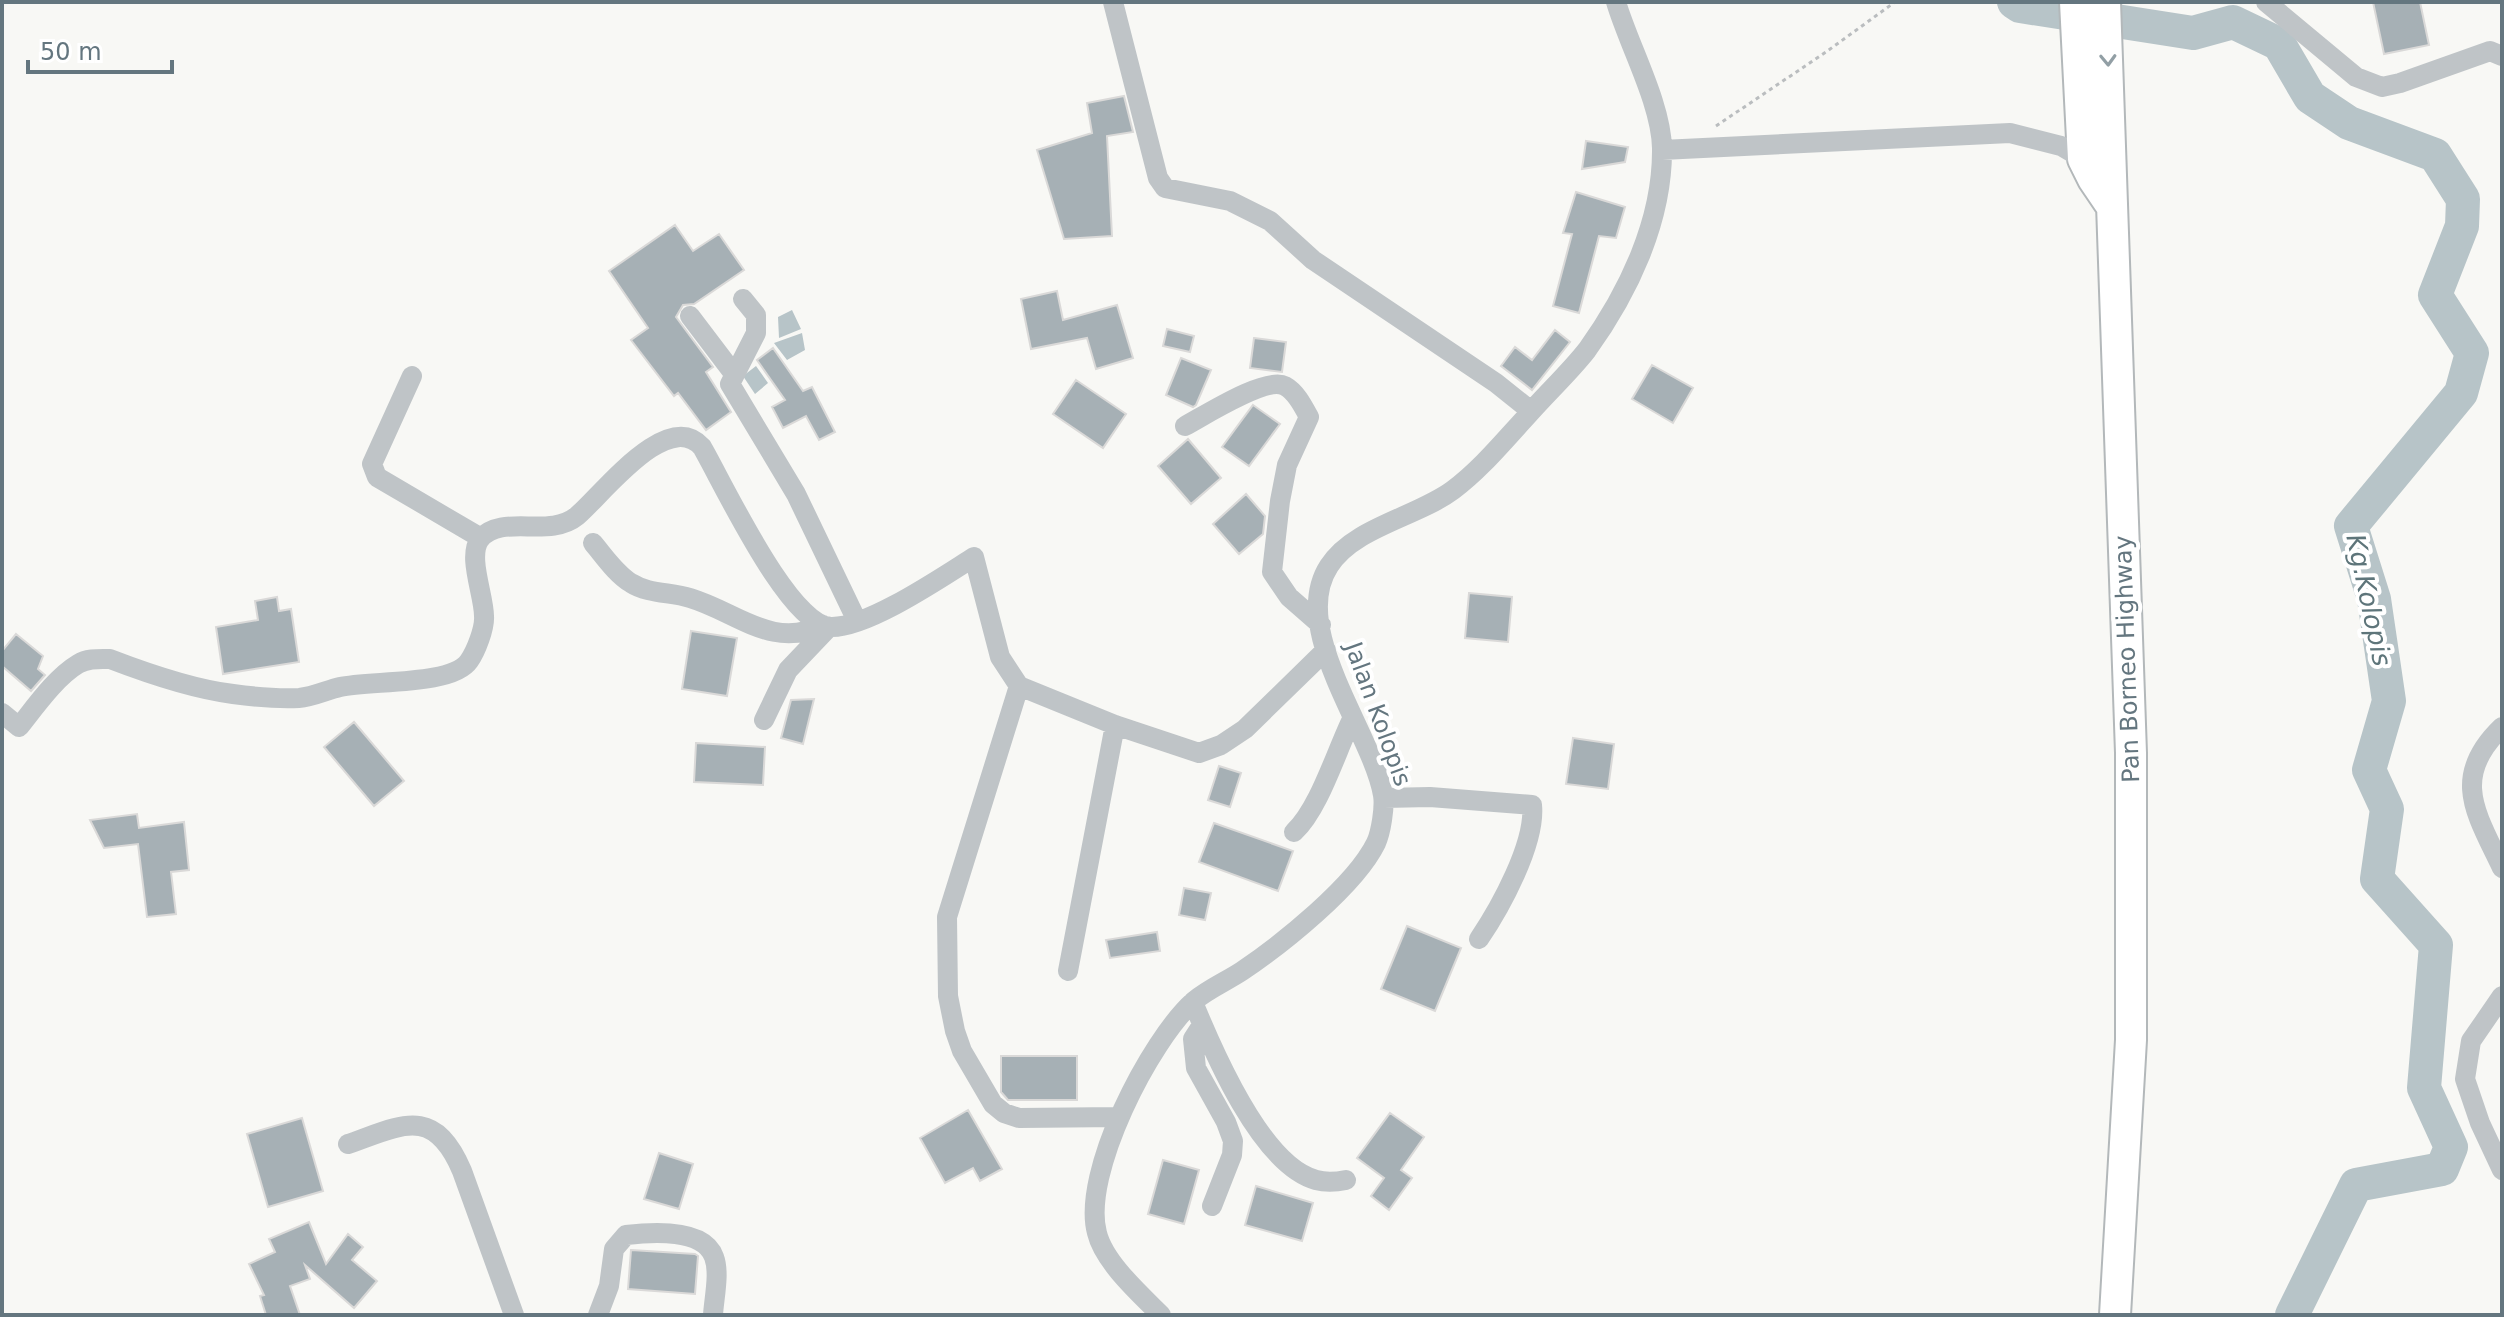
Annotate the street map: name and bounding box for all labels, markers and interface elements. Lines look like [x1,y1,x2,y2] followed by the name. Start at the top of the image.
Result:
[28,24,172,74] scale bar
[40,38,102,66] text: 50 m
[2099,54,2116,67] one-way arrow
[2340,531,2398,669] water label: Kg.Kolopis
[2109,535,2145,783] street label: Pan Borneo Highway
[1338,636,1417,790] street label: Jalan Kolopis

